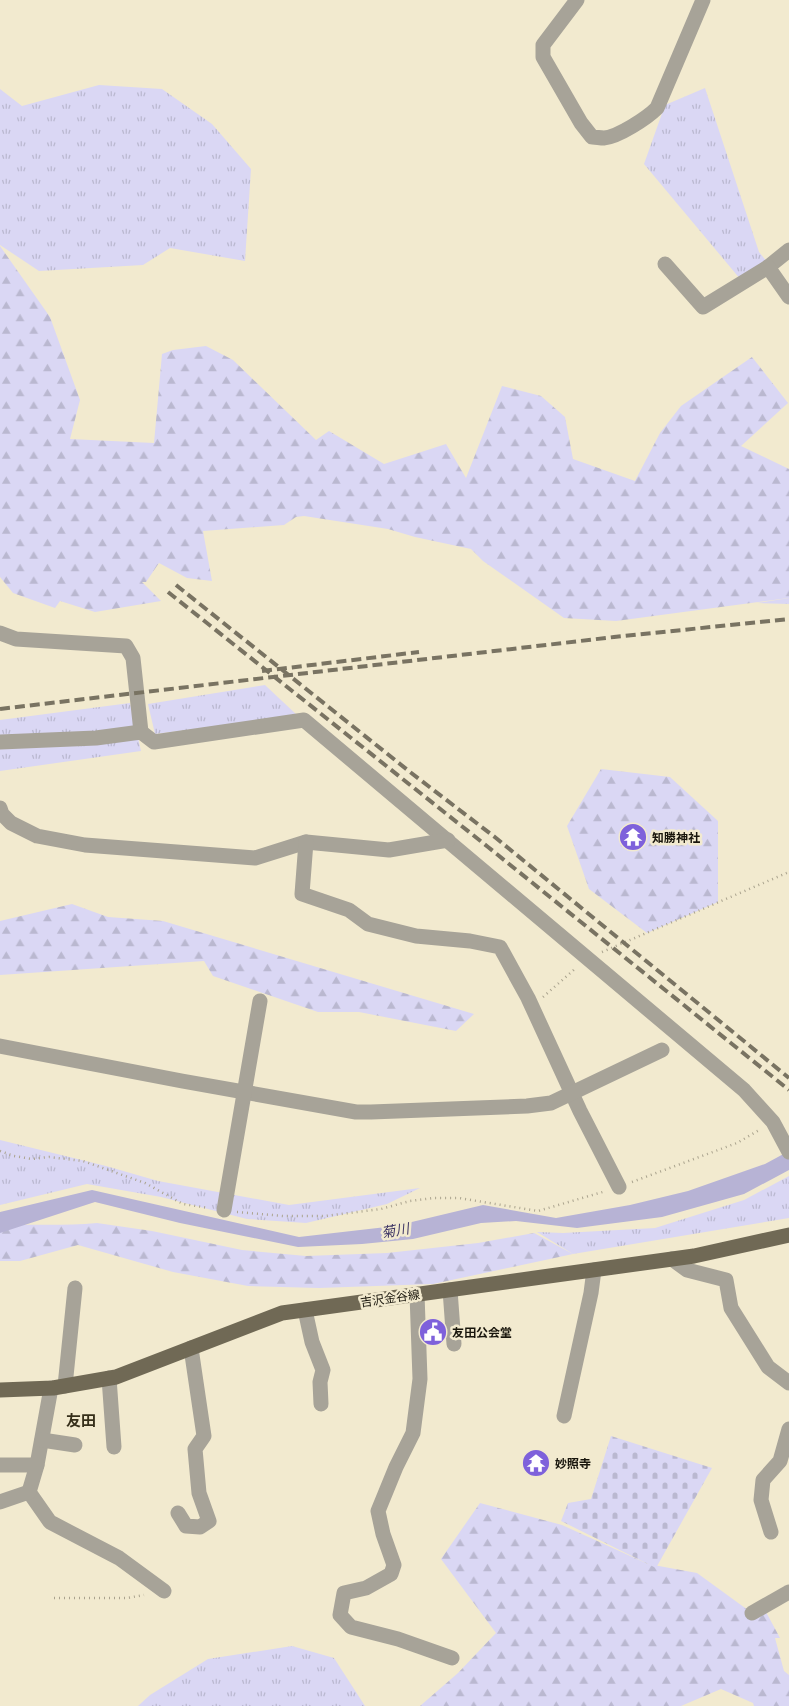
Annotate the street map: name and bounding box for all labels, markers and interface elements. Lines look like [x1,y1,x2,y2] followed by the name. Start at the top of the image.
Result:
[618,822,648,852] temple icon: 知勝神社
[652,830,700,845] place label: 知勝神社
[380,1219,412,1241] water label: 菊川
[359,1286,421,1310] street label: 吉沢金谷線
[418,1317,448,1347] public building icon: 友田公会堂
[452,1325,512,1340] place label: 友田公会堂
[66,1411,96,1429] district label: 友田
[521,1448,551,1478] temple icon: 妙照寺
[555,1456,591,1471] place label: 妙照寺

